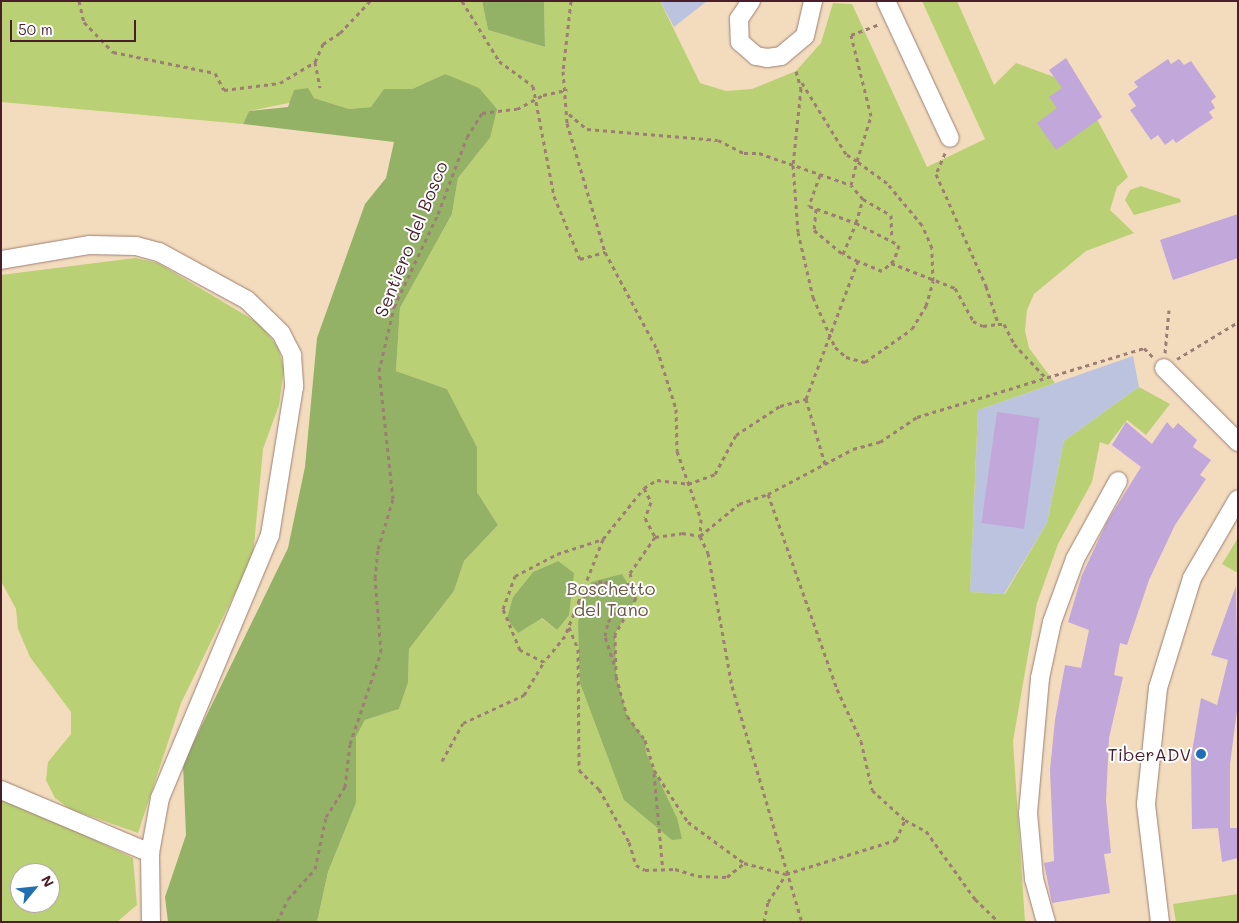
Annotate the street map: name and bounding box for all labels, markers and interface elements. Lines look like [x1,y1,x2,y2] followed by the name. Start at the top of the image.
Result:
[12,10,139,42] scale bar
[18,19,53,39] text: 50 m
[370,158,452,320] street label: Sentiero del Bosco
[567,578,655,620] park label: Boschetto del Tano
[1107,743,1191,765] place label: TiberADV
[1195,748,1207,760] marker: TiberADV
[10,863,60,913] north arrow
[37,872,59,890] text: N

